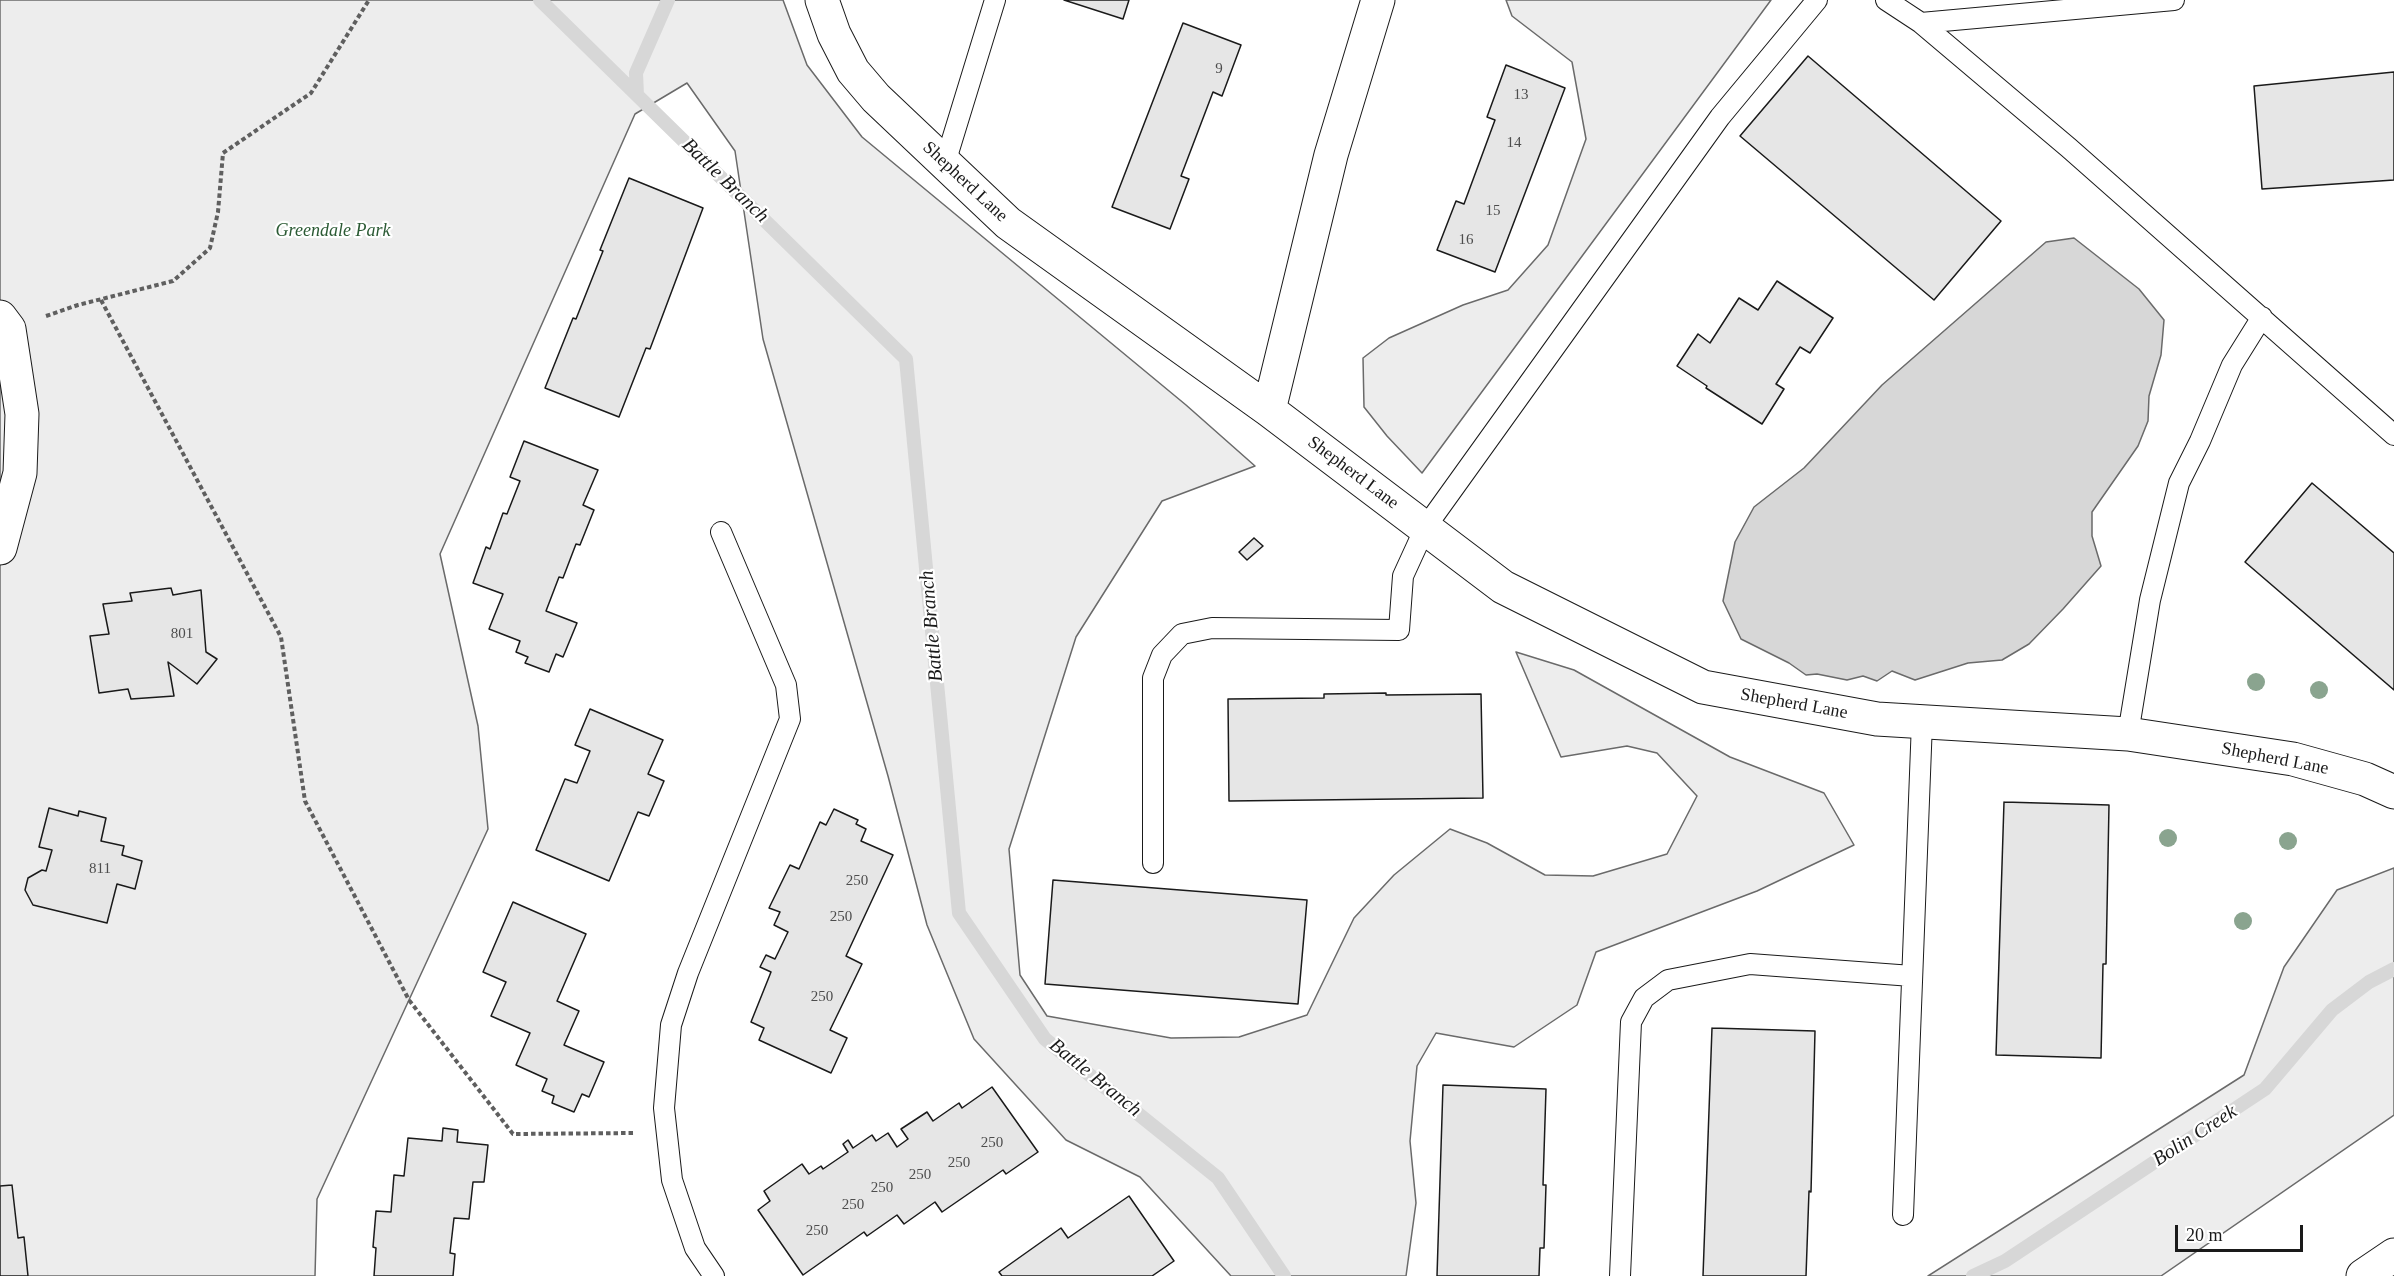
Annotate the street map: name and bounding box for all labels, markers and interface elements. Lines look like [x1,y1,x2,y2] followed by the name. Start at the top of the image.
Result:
[1215,60,1223,78] house number: 9
[1514,86,1528,104] house number: 13
[677,134,773,228] water label: Battle Branch
[1506,134,1522,152] house number: 14
[918,137,1012,227] street label: Shepherd Lane
[1486,202,1500,220] house number: 15
[276,220,390,242] park label: Greendale Park
[1458,231,1474,249] house number: 16
[1303,432,1403,514] street label: Shepherd Lane
[915,569,949,683] water label: Battle Branch
[171,625,193,643] house number: 801
[1739,684,1849,724] street label: Shepherd Lane
[2220,738,2330,780] street label: Shepherd Lane
[89,860,111,878] house number: 811
[846,872,868,890] house number: 250
[830,908,852,926] house number: 250
[811,988,833,1006] house number: 250
[1044,1034,1146,1122] water label: Battle Branch
[2148,1100,2242,1172] water label: Bolin Creek
[981,1134,1003,1152] house number: 250
[948,1154,970,1172] house number: 250
[909,1166,931,1184] house number: 250
[871,1179,893,1197] house number: 250
[842,1196,864,1214] house number: 250
[2178,1213,2306,1251] scale bar
[806,1222,828,1240] house number: 250
[2186,1225,2223,1245] text: 20 m

